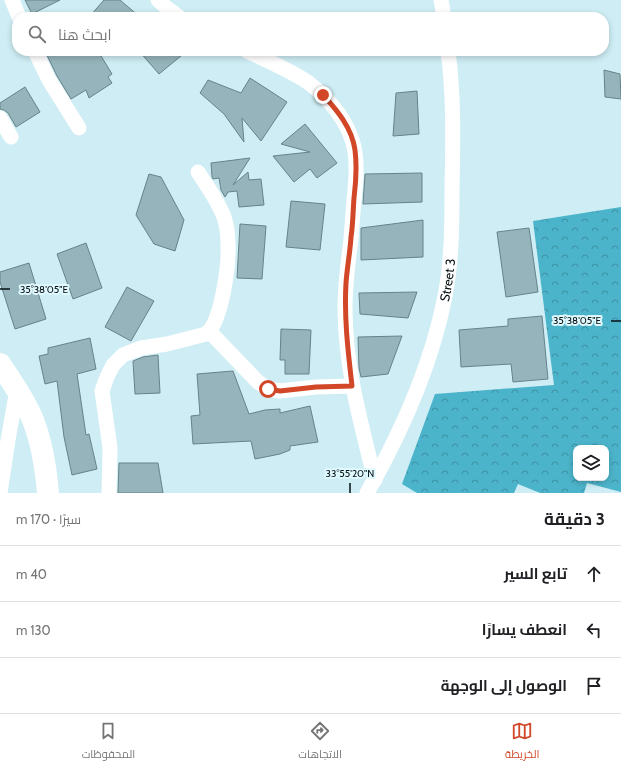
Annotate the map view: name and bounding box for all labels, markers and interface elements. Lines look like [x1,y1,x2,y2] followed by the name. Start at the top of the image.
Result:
[12,12,609,56] search box
[26,23,48,45] icon: search
[58,26,112,44] text: ابحث هنا
[314,86,332,104] route end
[436,258,458,303] street label: Street 3
[20,283,68,296] text: 35°38'05"E
[553,314,601,327] text: 35°38'05"E
[259,380,277,398] route start
[573,445,609,481] map controls
[573,445,609,481] button: layers
[326,467,374,480] text: 33°55'20"N
[544,509,605,529] text: 3 دقيقة
[16,511,81,527] text: سيرًا · 170 m
[583,563,605,585] icon: ahead
[504,565,567,583] text: تابع السير
[16,566,47,582] text: 40 m
[583,619,605,641] icon: left
[482,621,567,639] text: انعطف يسارًا
[16,622,51,638] text: 130 m
[583,675,605,697] icon: arrive
[441,677,567,695] text: الوصول إلى الوجهة
[82,720,135,764] tab: المحفوظات
[298,720,342,764] tab: الاتجاهات
[505,720,539,764] tab: الخريطة

